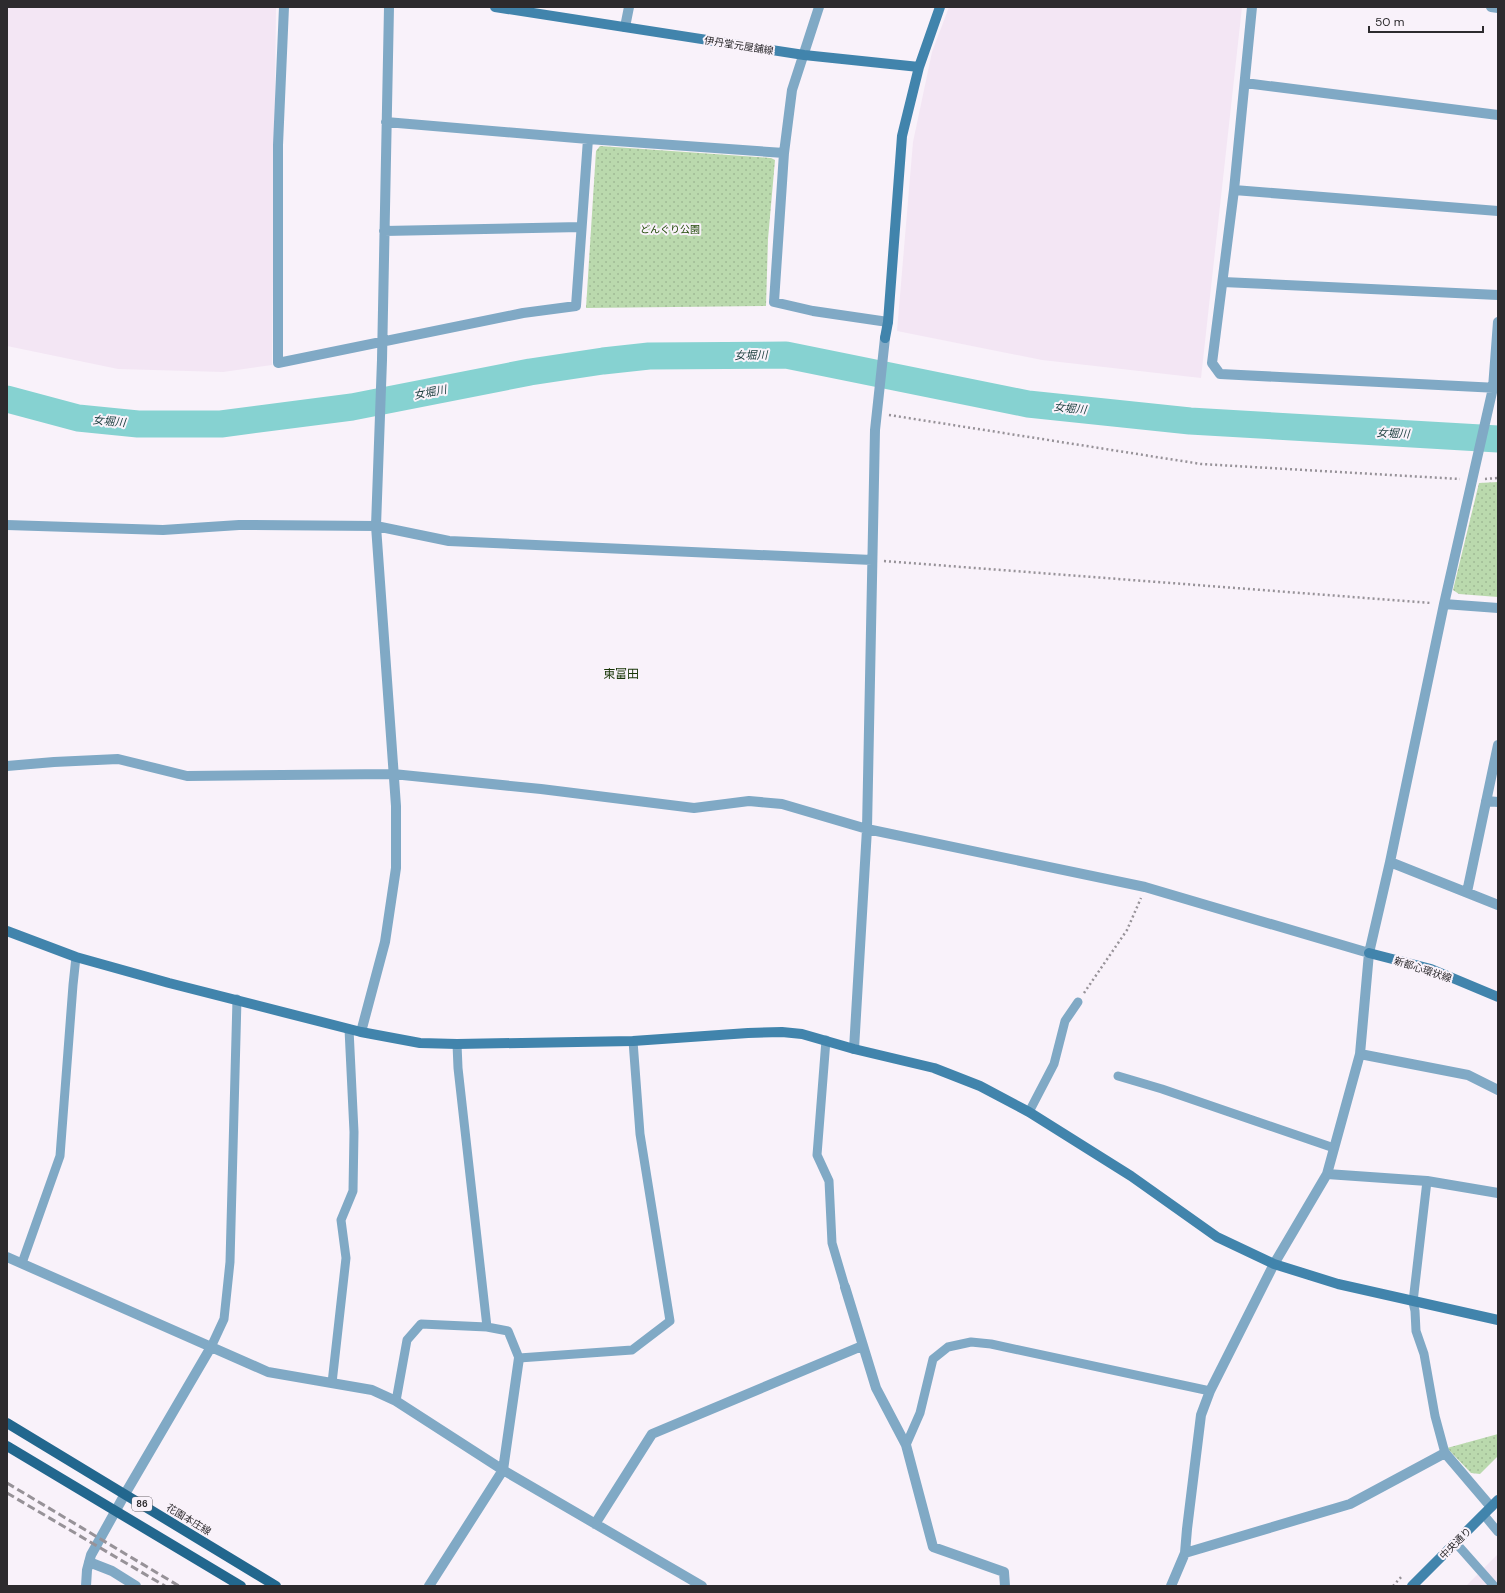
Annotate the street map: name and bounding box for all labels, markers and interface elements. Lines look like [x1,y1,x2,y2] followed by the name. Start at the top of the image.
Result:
[1369,8,1483,34] scale bar
[1375,14,1404,30] text: 50 m
[703,34,775,57] street label: 伊丹堂元屋舗線
[640,223,700,236] park label: どんぐり公園
[734,348,769,362] water label: 女堀川
[412,382,449,402] water label: 女堀川
[1053,399,1088,417] water label: 女堀川
[92,413,127,429] water label: 女堀川
[1376,425,1411,441] water label: 女堀川
[603,666,639,682] district label: 東富田
[1392,954,1453,985] street label: 新都心環状線
[132,1497,152,1511] road number: 86
[164,1501,214,1538] street label: 花園本庄線
[1437,1525,1474,1562] street label: 中央通り

